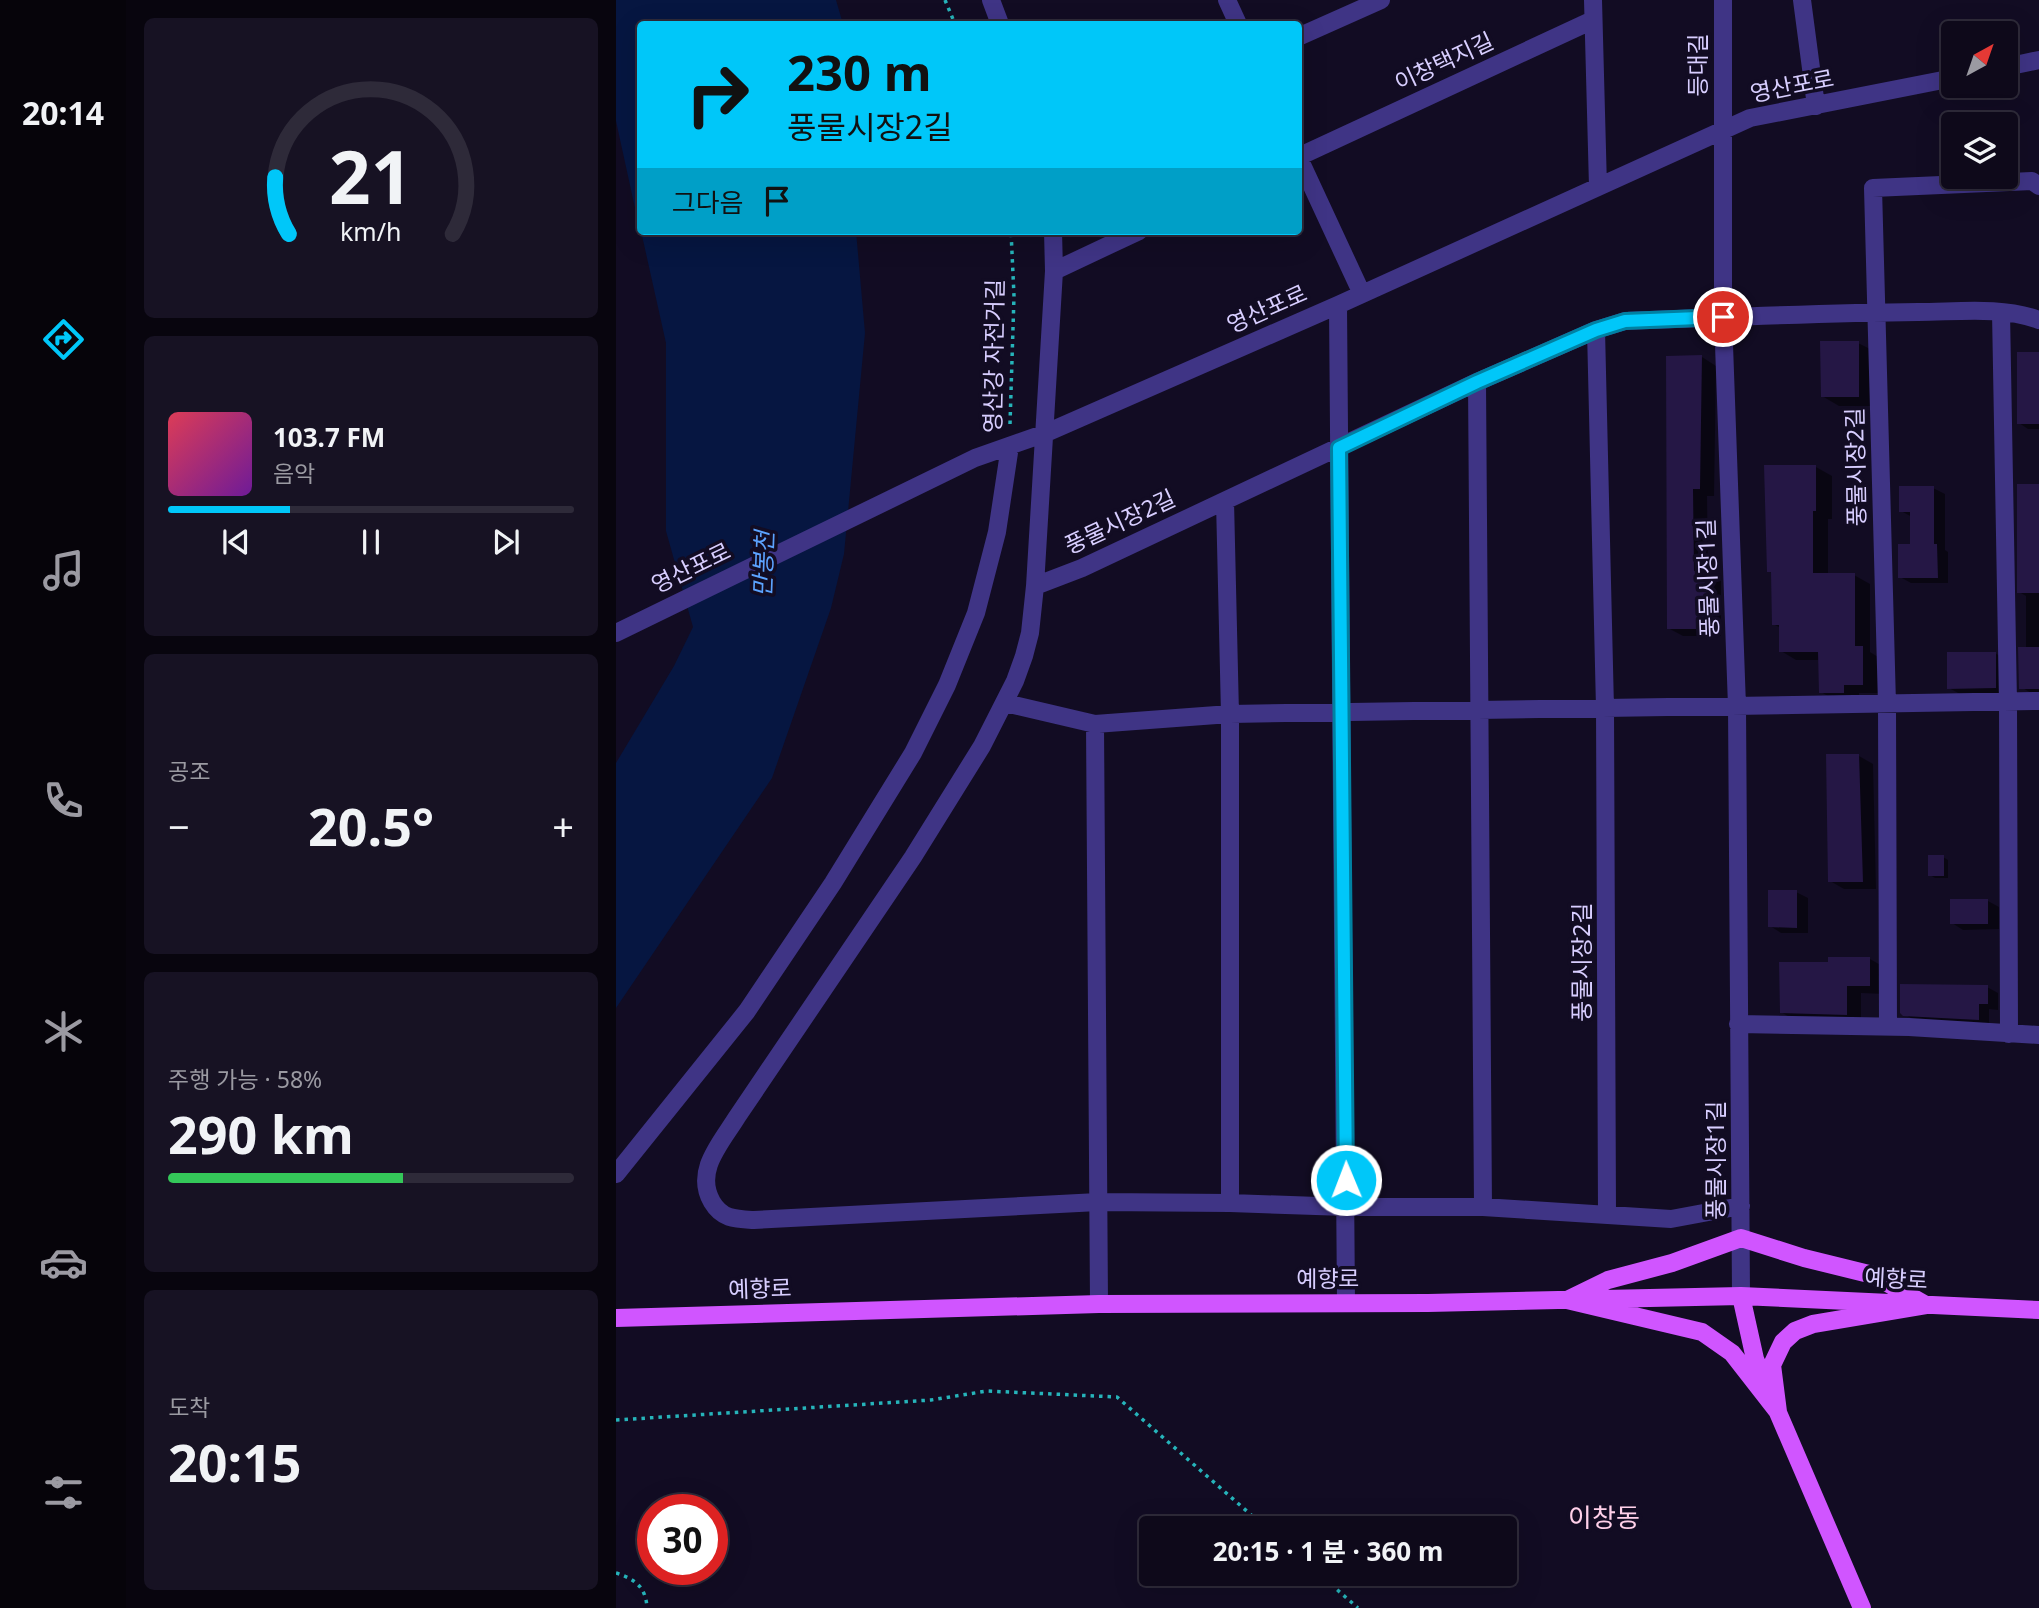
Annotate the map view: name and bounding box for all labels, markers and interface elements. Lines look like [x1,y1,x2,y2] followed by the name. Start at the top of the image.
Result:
[1941,21,2018,98] north arrow
[1941,21,2018,189] map controls
[1389,24,1498,98] street label: 이창택지길
[1681,33,1713,97] street label: 등대길
[787,39,932,105] text: 230 m
[672,49,763,140] icon: right
[1747,61,1836,109] street label: 영산포로
[22,91,104,134] text: 20:14
[787,105,953,148] text: 풍물시장2길
[1941,112,2018,189] button: layers
[329,126,413,225] text: 21
[758,182,796,220] icon: arrive
[672,184,744,220] text: 그다음
[340,214,402,248] text: km/h
[1221,276,1312,340] street label: 영산포로
[976,279,1010,433] street label: 영산강 자전거길
[1693,287,1753,347] pin
[1704,298,1742,336] icon: arrive
[39,315,88,364] icon: directions
[1838,407,1872,527] street label: 풍물시장2길
[273,419,385,455] text: 103.7 FM
[273,457,315,489] text: 음악
[1059,481,1180,561] street label: 풍물시장2길
[1689,518,1725,638] street label: 풍물시장1길
[217,523,255,561] icon: previous
[352,523,390,561] icon: pause
[487,523,525,561] icon: next
[745,527,780,598] water label: 만봉천
[646,534,736,600] street label: 영산포로
[39,546,88,595] icon: music
[168,755,210,787] text: 공조
[39,776,88,825] icon: phone
[308,790,434,861] text: 20.5°
[168,800,190,852] text: −
[552,800,574,852] text: +
[1565,903,1597,1021] street label: 풍물시장2길
[39,1007,88,1056] icon: climate
[168,1063,322,1095] text: 주행 가능 · 58%
[168,1098,354,1169] text: 290 km
[1699,1101,1731,1219] street label: 풍물시장1길
[1309,1143,1383,1217] position arrow
[39,1238,88,1287] icon: car
[1864,1260,1929,1296] street label: 예향로
[1296,1262,1360,1294] street label: 예향로
[728,1271,792,1305] street label: 예향로
[168,1391,210,1423] text: 도착
[168,1426,302,1497] text: 20:15
[39,1468,88,1517] icon: filters
[637,1494,728,1585] speed limit sign: 30
[1568,1499,1640,1535] district label: 이창동
[1213,1533,1443,1569] text: 20:15 · 1 분 · 360 m

